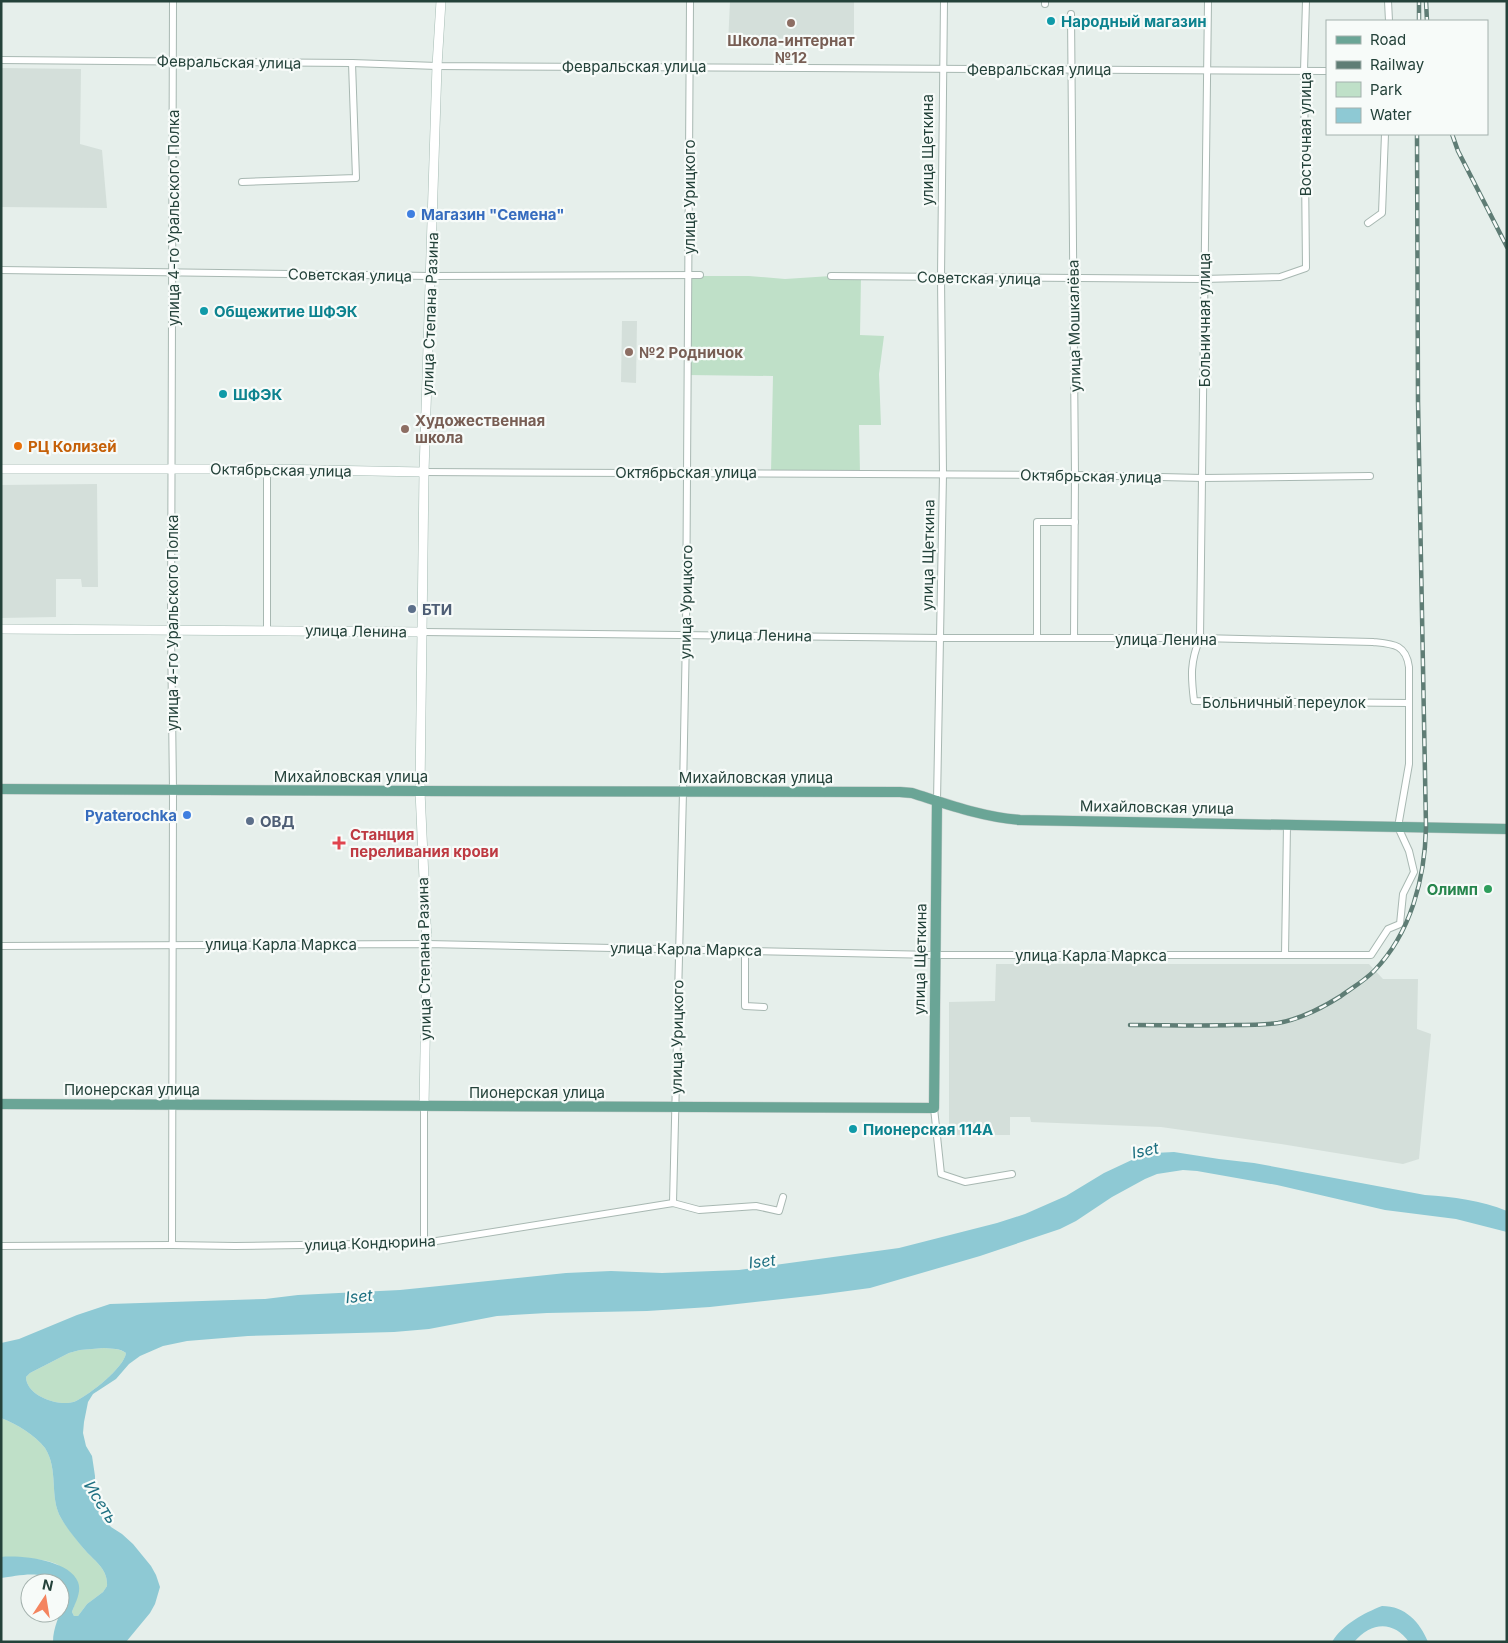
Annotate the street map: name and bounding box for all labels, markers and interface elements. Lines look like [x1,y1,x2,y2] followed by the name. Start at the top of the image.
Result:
[1061,12,1207,31] place label: Народный магазин
[1045,15,1057,27] marker: Народный магазин
[785,17,797,29] marker: Школа-интернат №12
[1326,20,1488,135] legend
[1370,30,1406,49] text: Road
[727,31,855,67] place label: Школа-интернат №12
[157,51,301,73] street label: Февральская улица
[1370,55,1425,74] text: Railway
[562,57,706,76] street label: Февральская улица
[967,60,1111,79] street label: Февральская улица
[1296,72,1315,196] street label: Восточная улица
[1370,80,1403,99] text: Park
[918,94,937,206] street label: улица Щеткина
[1370,105,1412,124] text: Water
[164,110,183,326] street label: улица 4-го Уральского Полка
[680,140,699,254] street label: улица Урицкого
[421,205,564,224] place label: Магазин "Семена"
[405,208,417,220] marker: Магазин "Семена"
[418,232,442,396] street label: улица Степана Разина
[1195,253,1214,387] street label: Больничная улица
[1063,260,1085,392] street label: улица Мошкалёва
[288,264,412,286] street label: Советская улица
[917,267,1041,289] street label: Советская улица
[214,302,358,321] place label: Общежитие ШФЭК
[198,305,210,317] marker: Общежитие ШФЭК
[639,343,743,362] place label: №2 Родничок
[623,346,635,358] marker: №2 Родничок
[233,385,282,404] place label: ШФЭК
[217,388,229,400] marker: ШФЭК
[415,411,545,447] place label: Художественная школа
[399,423,411,435] marker: Художественная школа
[28,437,117,456] place label: РЦ Колизей
[12,440,24,452] marker: РЦ Колизей
[210,459,352,481] street label: Октябрьская улица
[615,463,757,482] street label: Октябрьская улица
[1020,465,1162,487] street label: Октябрьская улица
[918,499,938,611] street label: улица Щеткина
[163,515,182,731] street label: улица 4-го Уральского Полка
[675,544,697,660] street label: улица Урицкого
[422,600,452,619] place label: БТИ
[406,603,418,615] marker: БТИ
[305,621,407,641] street label: улица Ленина
[710,625,812,645] street label: улица Ленина
[1115,630,1217,649] street label: улица Ленина
[1202,693,1366,712] street label: Больничный переулок
[274,767,428,786] street label: Михайловская улица
[679,768,833,787] street label: Михайловская улица
[1080,796,1234,818] street label: Михайловская улица
[85,806,177,825] place label: Pyaterochka
[181,809,193,821] marker: Pyaterochka
[260,812,295,831] place label: ОВД
[244,815,256,827] marker: ОВД
[350,825,499,861] place label: Станция переливания крови
[332,836,346,850] marker: Станция переливания крови
[413,877,435,1041] street label: улица Степана Разина
[1427,880,1478,899] place label: Олимп
[1482,883,1494,895] marker: Олимп
[910,903,930,1015] street label: улица Щеткина
[205,935,357,954] street label: улица Карла Маркса
[610,938,762,960] street label: улица Карла Маркса
[1015,946,1167,965] street label: улица Карла Маркса
[666,979,688,1095] street label: улица Урицкого
[64,1080,200,1099] street label: Пионерская улица
[469,1083,605,1102] street label: Пионерская улица
[863,1120,993,1139] place label: Пионерская 114А
[847,1123,859,1135] marker: Пионерская 114А
[1130,1137,1161,1163] water label: Iset
[304,1231,436,1255] street label: улица Кондюрина
[747,1249,777,1273] water label: Iset
[345,1285,374,1307] water label: Iset
[80,1477,122,1527] water label: Исеть
[20,1573,70,1623] north arrow
[41,1575,55,1594] text: N

